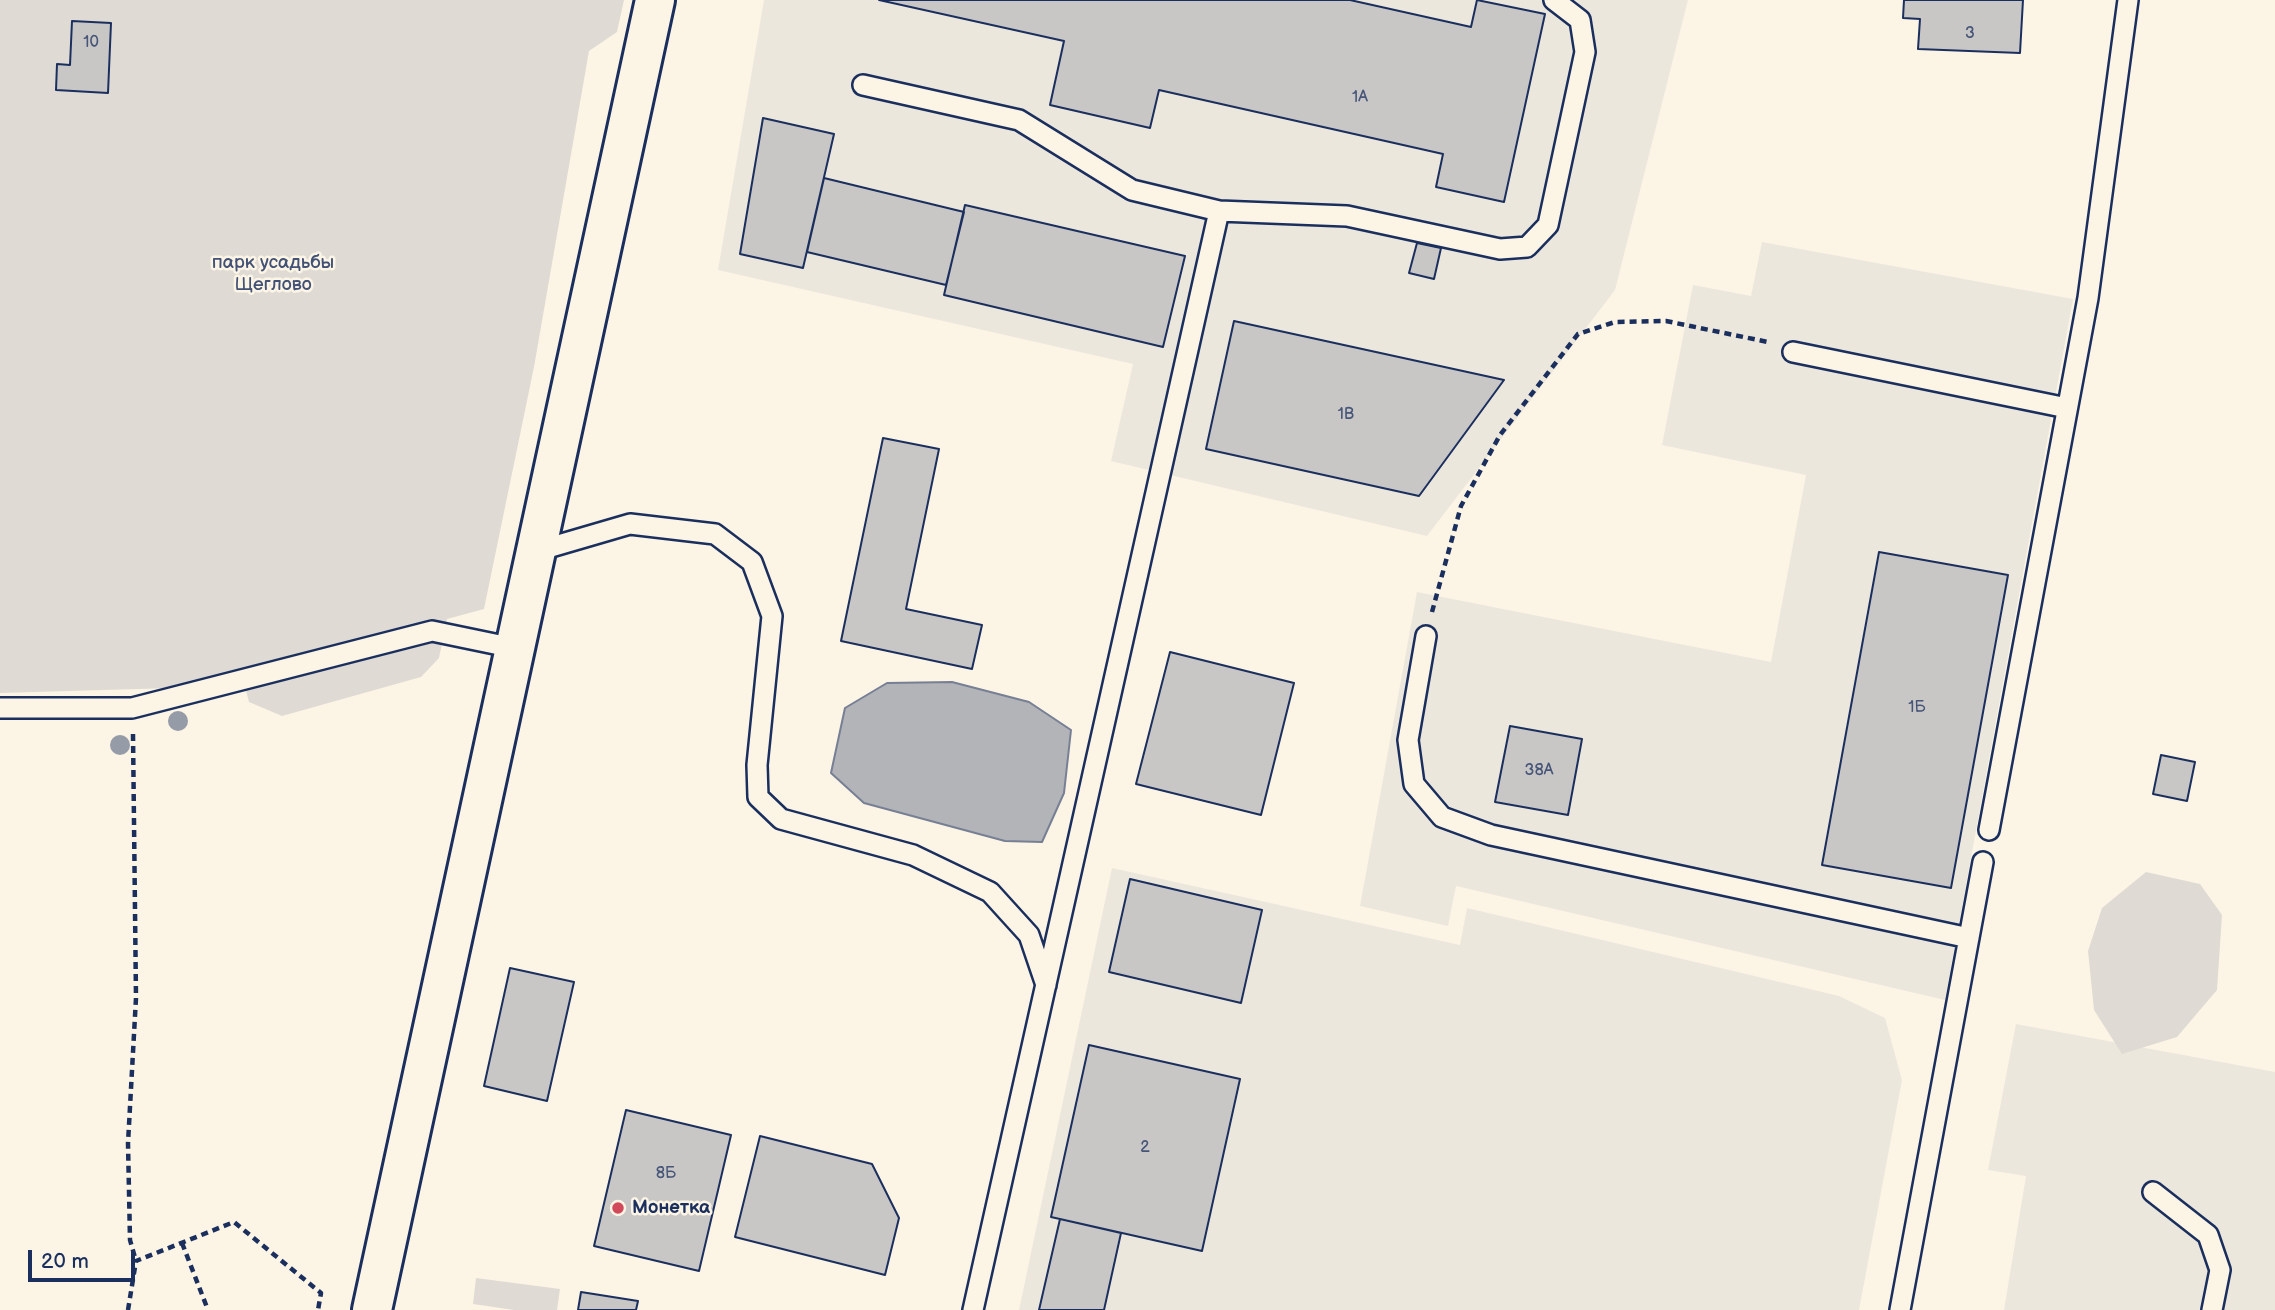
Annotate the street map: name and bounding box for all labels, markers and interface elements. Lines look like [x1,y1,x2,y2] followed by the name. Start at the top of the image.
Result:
[1965,24,1975,44] house number: 3
[83,33,99,53] house number: 10
[1352,88,1368,108] house number: 1А
[212,252,334,296] park label: парк усадьбы Щеглово
[1338,405,1354,425] house number: 1В
[1908,698,1926,718] house number: 1Б
[1525,761,1553,781] house number: 38А
[1140,1138,1150,1158] house number: 2
[656,1164,676,1184] house number: 8Б
[632,1197,710,1219] place label: Монетка
[610,1200,626,1216] marker: Монетка
[32,1236,138,1280] scale bar
[41,1249,89,1274] text: 20 m

